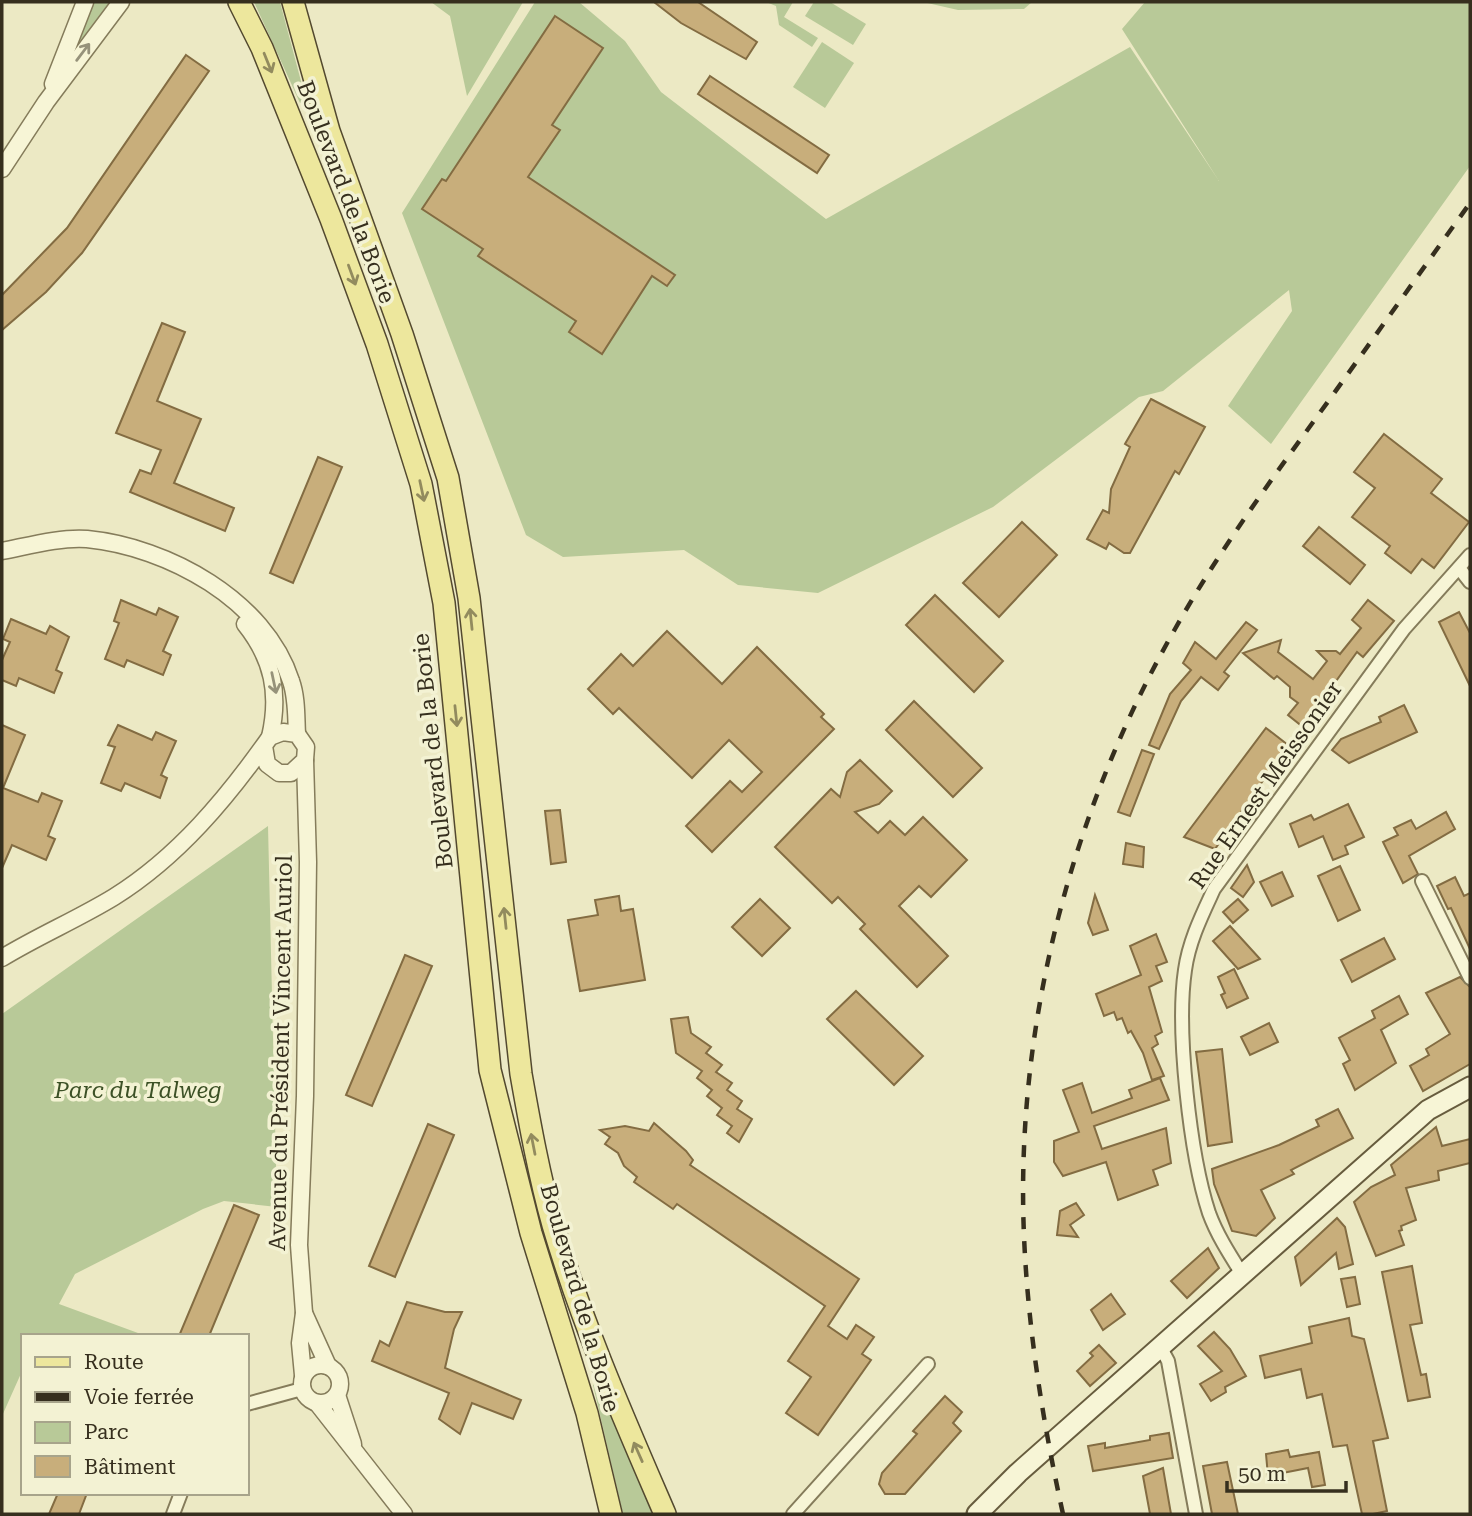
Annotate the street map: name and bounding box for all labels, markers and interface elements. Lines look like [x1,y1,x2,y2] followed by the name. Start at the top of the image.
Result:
[76,43,90,62] one-way arrow
[262,52,275,74] one-way arrow
[291,77,401,307] street label: Boulevard de la Borie
[346,263,359,285] one-way arrow
[416,479,430,502] one-way arrow
[465,608,478,631] one-way arrow
[407,632,459,870] street label: Boulevard de la Borie
[268,671,281,693] one-way arrow
[1184,676,1348,894] street label: Rue Ernest Meissonier
[450,704,463,727] one-way arrow
[264,855,298,1251] street label: Avenue du Président Vincent Auriol
[499,907,512,930] one-way arrow
[53,1077,222,1104] park label: Parc du Talweg
[526,1133,540,1156] one-way arrow
[534,1181,626,1415] street label: Boulevard de la Borie
[21,1334,248,1495] legend
[84,1350,143,1374] text: Route
[84,1385,194,1409] text: Voie ferrée
[84,1420,129,1444] text: Parc
[631,1441,644,1463] one-way arrow
[1227,1450,1346,1494] scale bar
[84,1455,176,1479] text: Bâtiment
[1238,1462,1286,1486] text: 50 m

